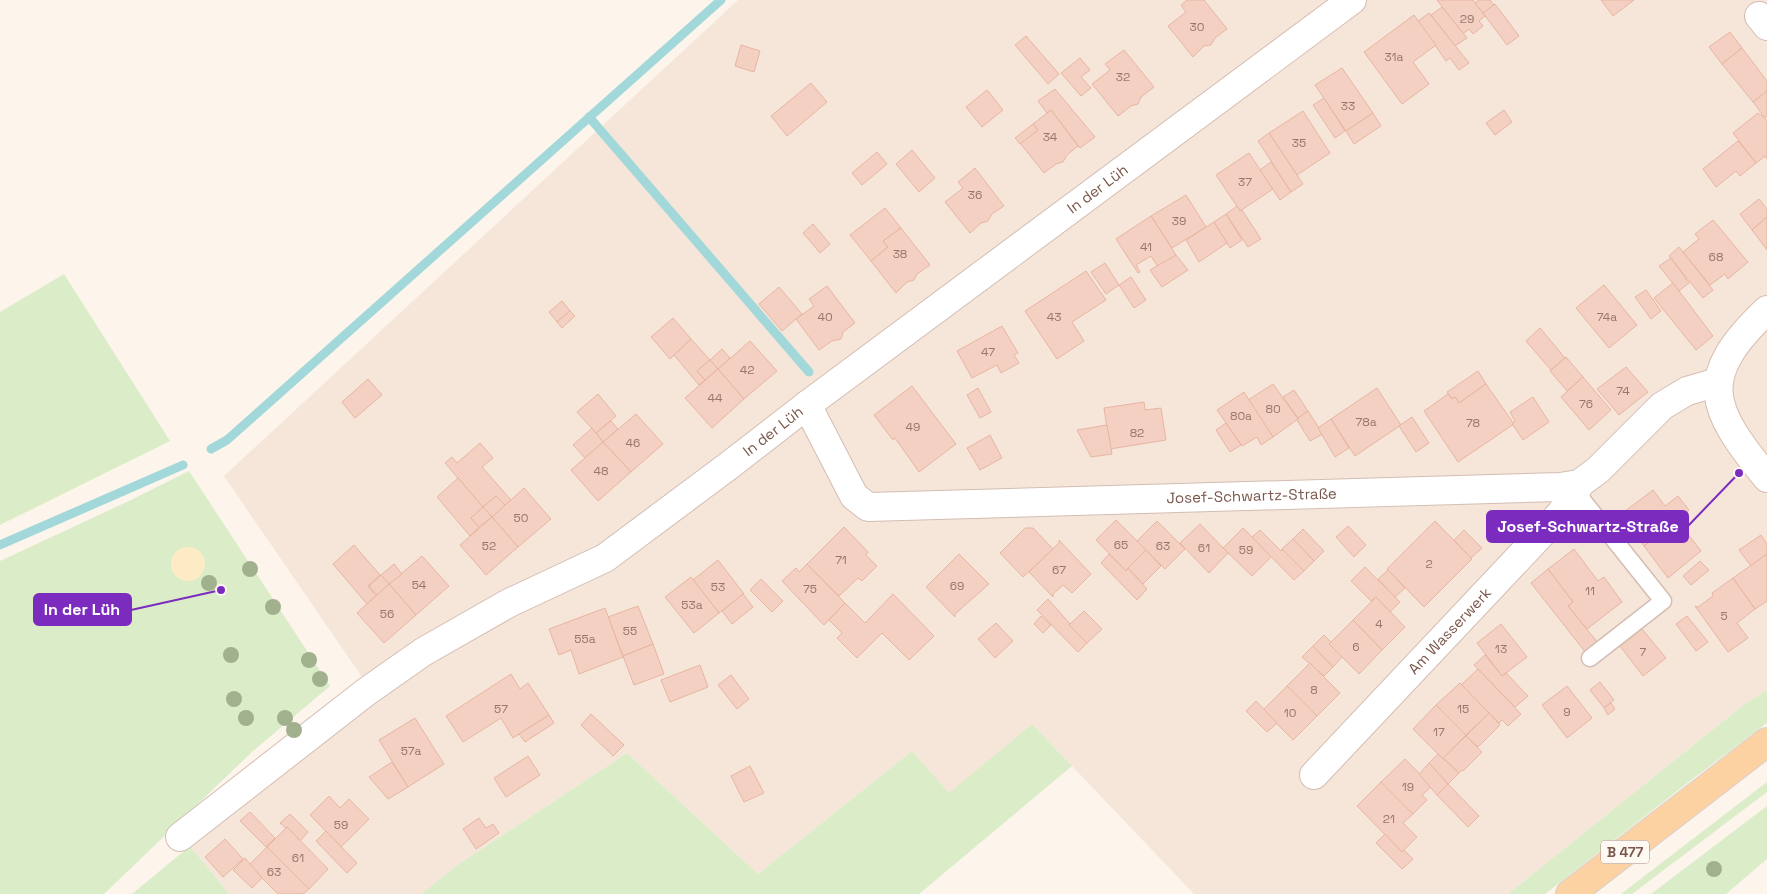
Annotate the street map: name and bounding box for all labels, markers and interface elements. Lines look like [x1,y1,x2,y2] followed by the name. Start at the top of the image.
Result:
[1460,11,1474,27] house number: 29
[1190,19,1204,35] house number: 30
[1385,49,1404,65] house number: 31a
[1116,69,1130,85] house number: 32
[1341,98,1355,114] house number: 33
[1043,129,1058,145] house number: 34
[1292,135,1306,151] house number: 35
[1063,160,1132,218] street label: In der Lüh
[1238,174,1252,190] house number: 37
[968,187,982,203] house number: 36
[1172,213,1186,229] house number: 39
[1140,239,1152,255] house number: 41
[893,246,907,262] house number: 38
[1709,249,1723,265] house number: 68
[817,309,833,325] house number: 40
[1047,309,1061,325] house number: 43
[1597,309,1617,325] house number: 74a
[981,344,995,360] house number: 47
[740,362,754,378] house number: 42
[1616,383,1630,399] house number: 74
[707,390,723,406] house number: 44
[1579,396,1593,412] house number: 76
[1265,401,1281,417] house number: 80
[739,402,807,460] street label: In der Lüh
[1230,408,1252,424] house number: 80a
[1355,414,1377,430] house number: 78a
[1466,415,1480,431] house number: 78
[906,419,920,435] house number: 49
[1130,425,1144,441] house number: 82
[626,435,640,451] house number: 46
[594,463,608,479] house number: 48
[1166,483,1337,507] street label: Josef-Schwartz-Straße
[514,510,528,526] house number: 50
[1487,511,1688,542] callout: Josef-Schwartz-Straße
[1497,516,1679,537] text: Josef-Schwartz-Straße
[1114,537,1128,553] house number: 65
[482,538,496,554] house number: 52
[1156,538,1170,554] house number: 63
[1198,540,1210,556] house number: 61
[1239,542,1253,558] house number: 59
[835,552,847,568] house number: 71
[1425,556,1433,572] house number: 2
[1052,562,1066,578] house number: 67
[412,577,427,593] house number: 54
[950,578,964,594] house number: 69
[711,579,725,595] house number: 53
[803,581,817,597] house number: 75
[1404,583,1495,678] street label: Am Wasserwerk
[1585,583,1595,599] house number: 11
[34,594,131,625] callout: In der Lüh
[681,597,703,613] house number: 53a
[44,599,120,620] text: In der Lüh
[380,606,394,622] house number: 56
[1720,608,1728,624] house number: 5
[1375,616,1383,632] house number: 4
[623,623,637,639] house number: 55
[574,631,596,647] house number: 55a
[1352,639,1360,655] house number: 6
[1495,641,1507,657] house number: 13
[1640,644,1647,660] house number: 7
[1310,682,1318,698] house number: 8
[494,701,508,717] house number: 57
[1457,701,1469,717] house number: 15
[1563,704,1571,720] house number: 9
[1284,705,1296,721] house number: 10
[1433,724,1445,740] house number: 17
[401,743,421,759] house number: 57a
[1402,779,1414,795] house number: 19
[1383,811,1395,827] house number: 21
[334,817,348,833] house number: 59
[1601,840,1649,864] road number: B 477
[292,850,304,866] house number: 61
[267,864,281,880] house number: 63

